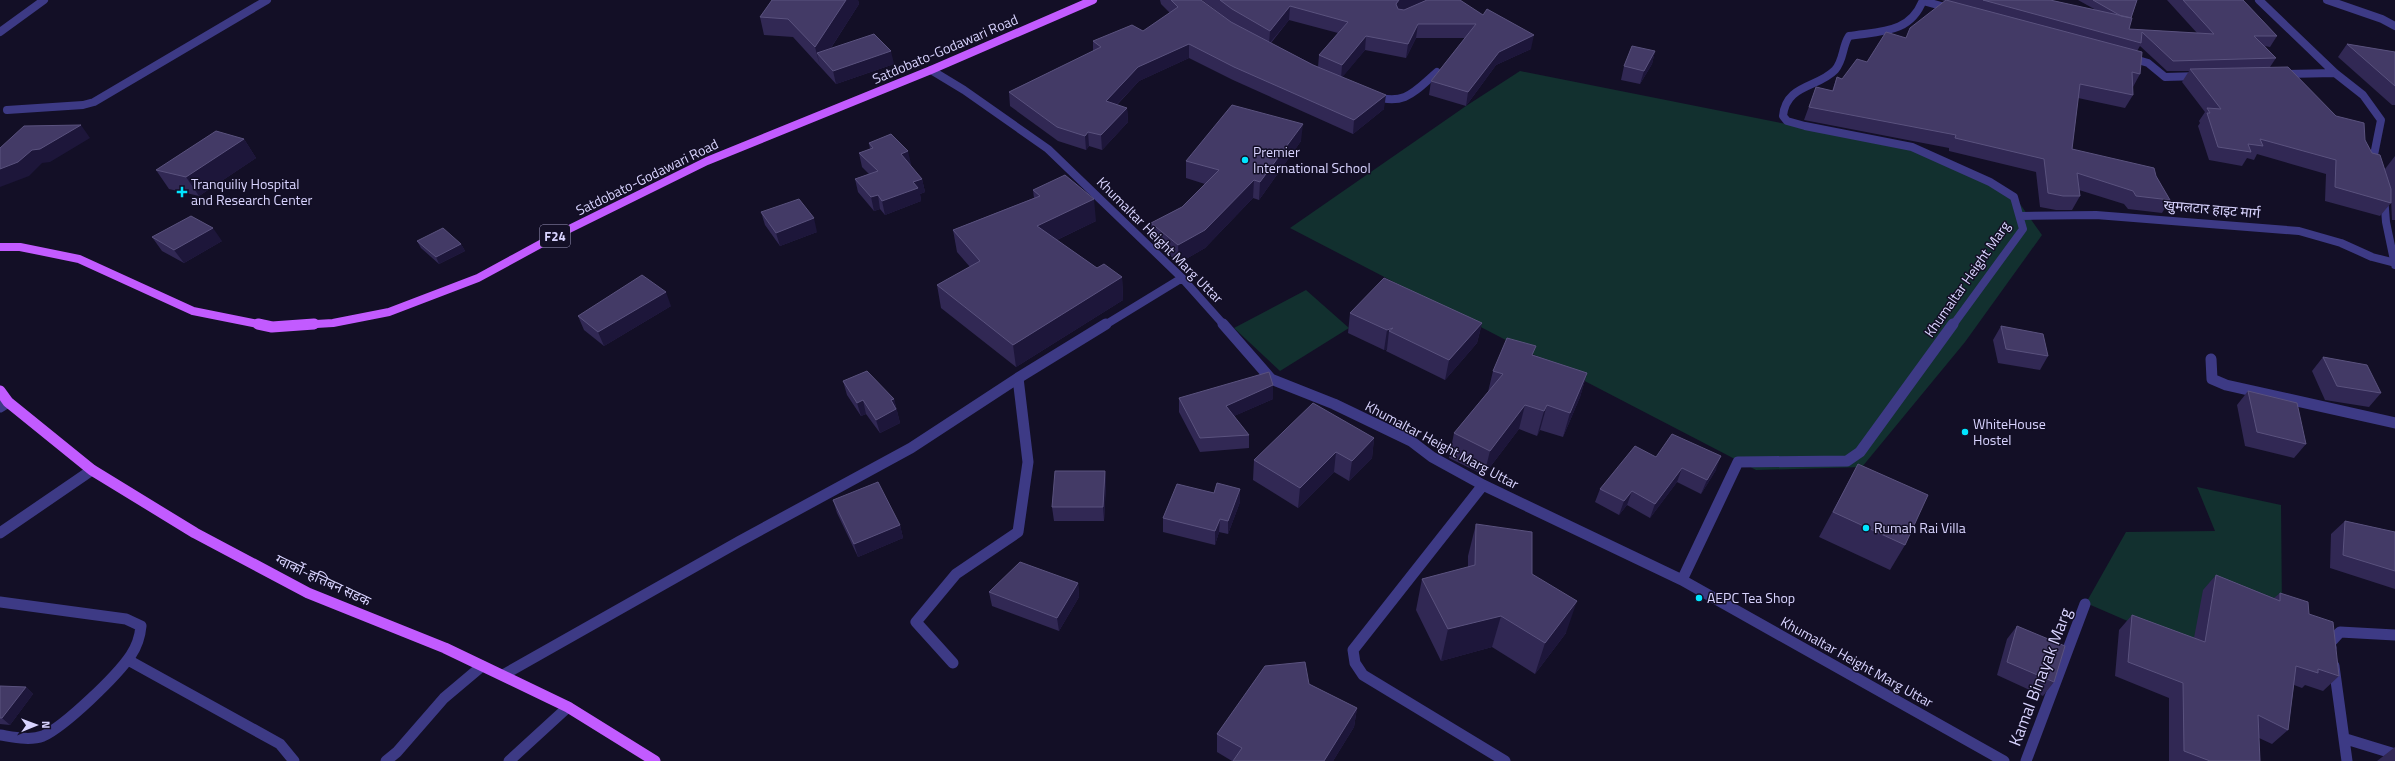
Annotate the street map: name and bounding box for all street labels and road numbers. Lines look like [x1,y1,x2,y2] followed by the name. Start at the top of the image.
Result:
[869,8,1021,89] street label: Satdobato-Godawari Road
[572,133,722,220] street label: Satdobato-Godawari Road
[1092,172,1228,308] street label: Khumaltar Height Marg Uttar
[2163,194,2262,223] street label: खुमलटार हाइट मार्ग
[1919,216,2015,341] street label: Khumaltar Height Marg
[540,225,570,247] road number: F24
[1362,395,1523,494] street label: Khumaltar Height Marg Uttar
[272,548,375,611] street label: ग्वार्को-हत्तिबन सडक
[2002,604,2078,750] street label: Kamal Binayak Marg
[1777,611,1937,712] street label: Khumaltar Height Marg Uttar

